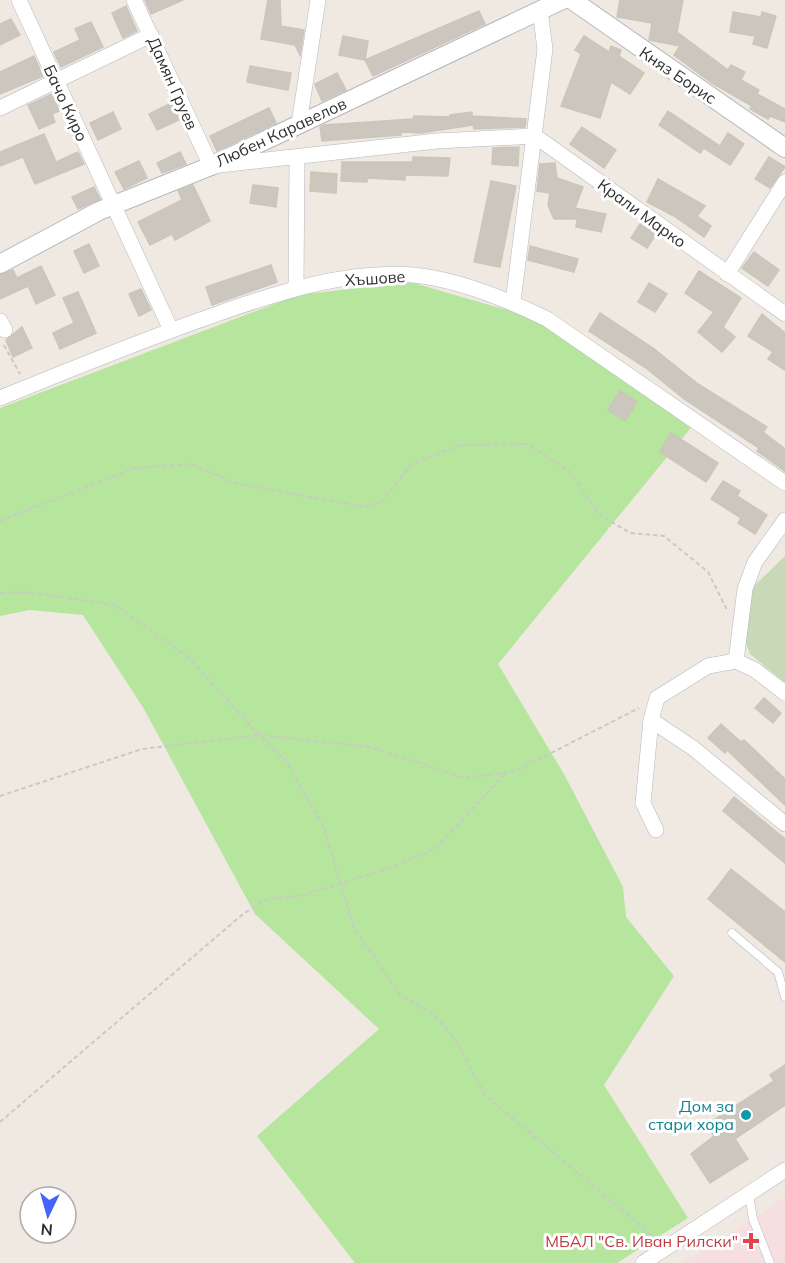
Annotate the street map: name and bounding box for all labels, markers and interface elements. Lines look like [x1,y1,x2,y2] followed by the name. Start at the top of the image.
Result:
[144,33,202,133] street label: Дамян Груев
[636,42,720,108] street label: Княз Борис
[40,62,92,144] street label: Бачо Киро
[212,93,350,171] street label: Любен Каравелов
[594,174,690,252] street label: Крали Марко
[344,266,406,290] street label: Хъшове
[648,1096,734,1134] place label: Дом за стари хора
[739,1108,753,1122] marker: Дом за стари хора
[18,1185,78,1245] north arrow
[40,1219,54,1240] text: N
[545,1231,738,1251] place label: МБАЛ "Св. Иван Рилски"
[742,1232,760,1250] marker: МБАЛ "Св. Иван Рилски"

